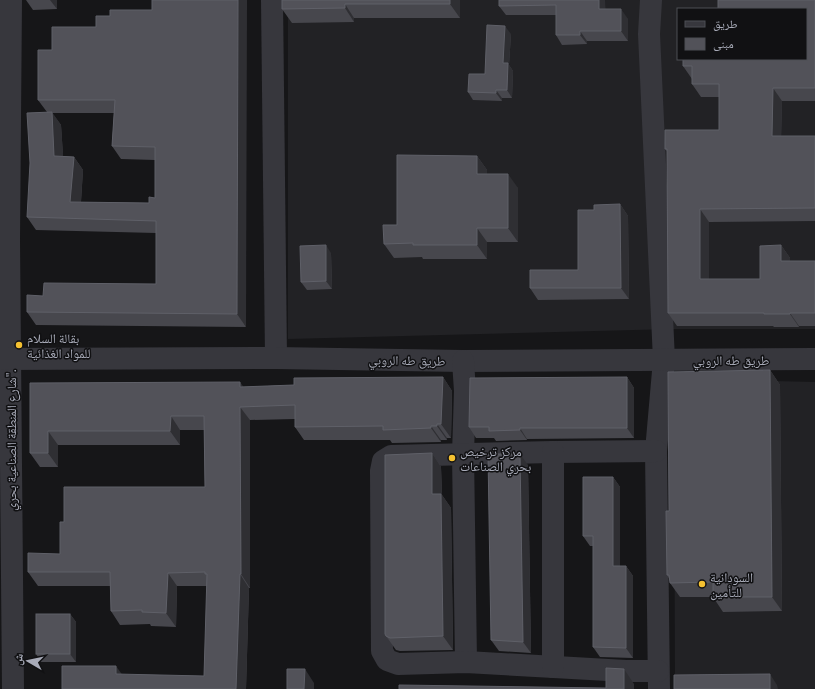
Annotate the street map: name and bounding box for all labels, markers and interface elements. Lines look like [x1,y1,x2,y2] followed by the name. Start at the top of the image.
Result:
[677,8,807,60] legend
[713,17,738,31] text: طريق
[713,37,734,51] text: مبنى
[27,331,90,362] place label: بقالة السلام للمواد الغذائية
[14,340,24,350] marker: بقالة السلام للمواد الغذائية
[368,352,445,372] street label: طريق طه الروبي
[693,353,769,371] street label: طريق طه الروبي
[4,369,22,511] street label: شارع المنطقة الصناعية بحري".
[460,444,531,477] place label: مركز ترخيص بحري الصناعات
[447,453,457,463] marker: مركز ترخيص بحري الصناعات
[710,570,753,601] place label: السودانية للتأمين
[697,579,707,589] marker: السودانية للتأمين
[8,641,48,681] north arrow
[11,652,27,666] text: ش

